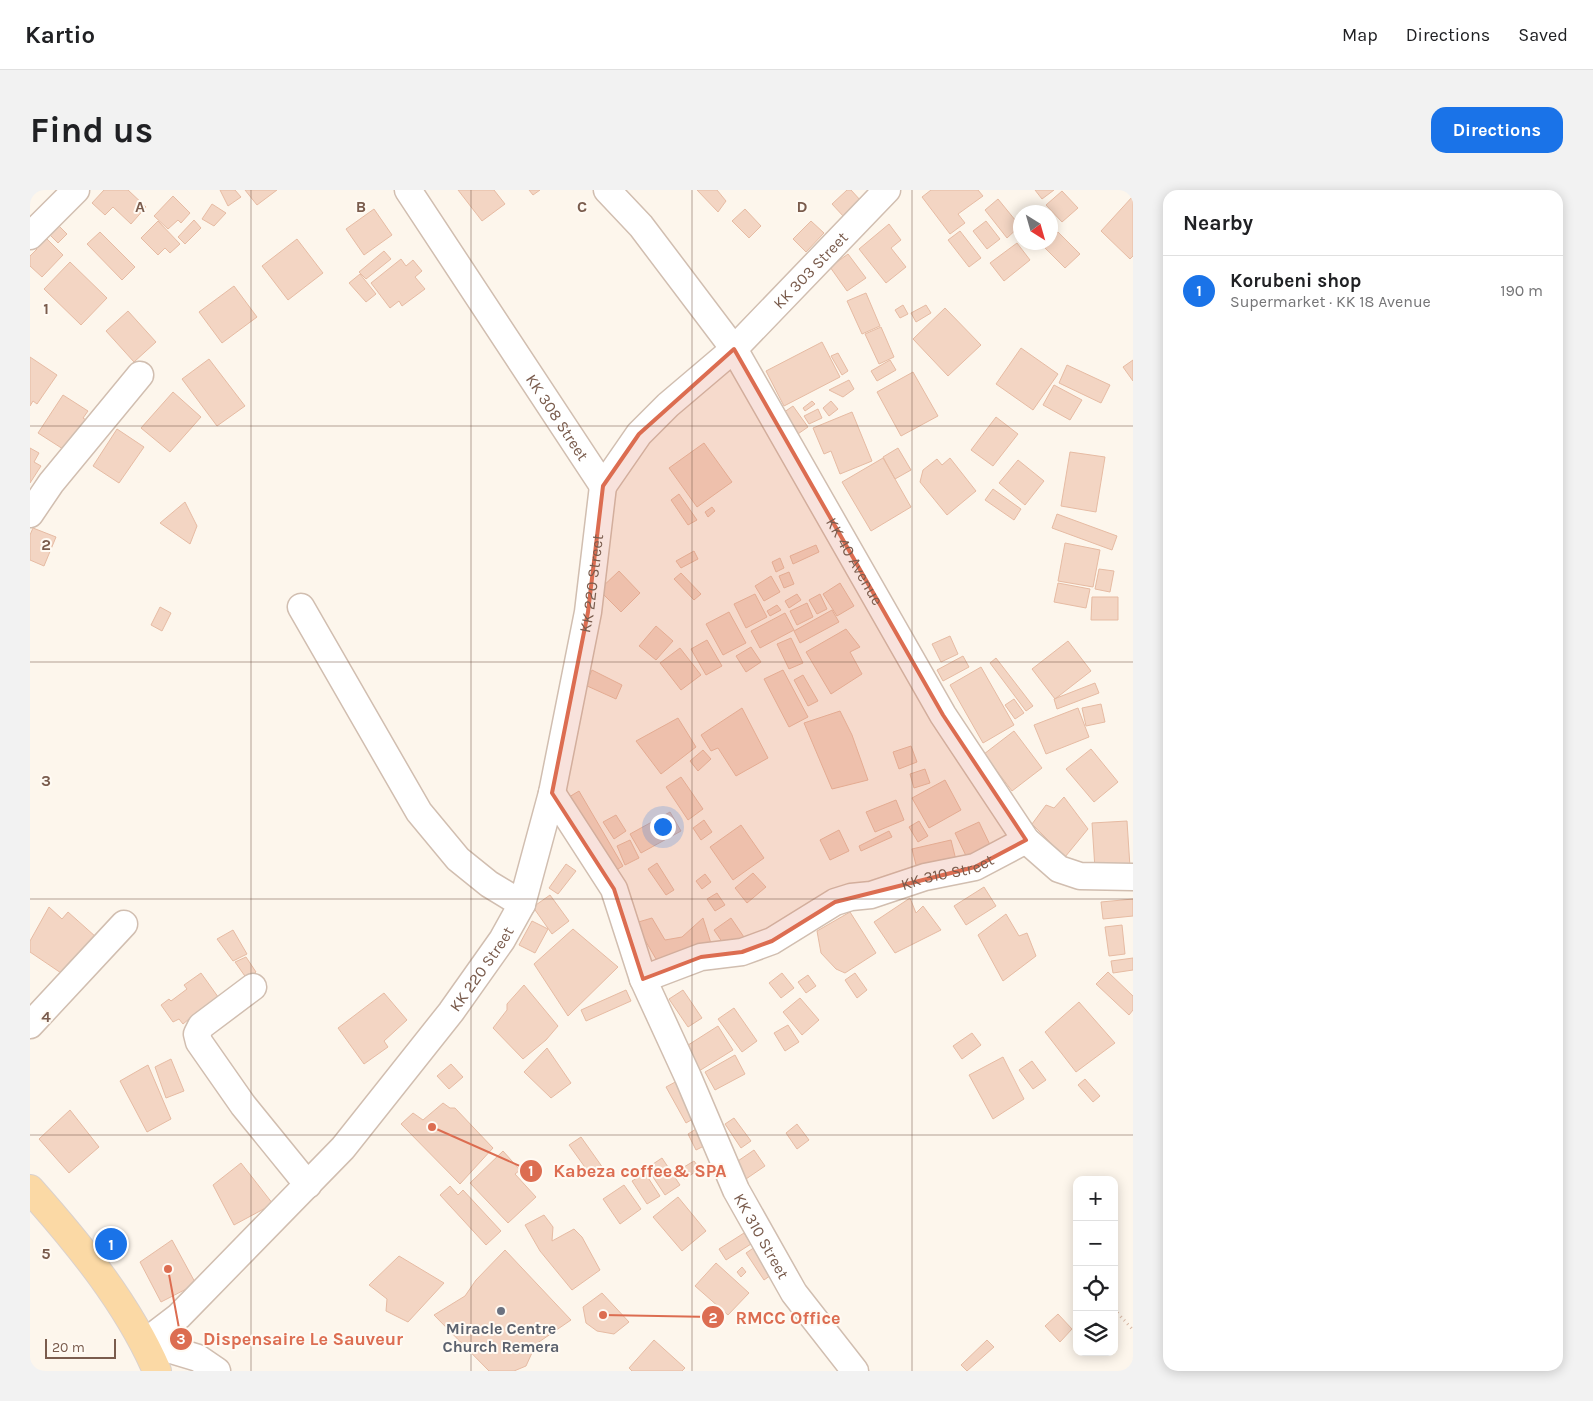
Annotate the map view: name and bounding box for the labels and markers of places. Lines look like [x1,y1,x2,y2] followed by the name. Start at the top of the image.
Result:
[519,1154,737,1187] callout: Kabeza coffee& SPA
[95,1225,127,1263] pin: 1
[701,1301,851,1334] callout: RMCC Office
[495,1305,507,1317] marker: Miracle Centre Church Remera
[443,1319,559,1356] place label: Miracle Centre Church Remera
[168,1322,413,1355] callout: Dispensaire Le Sauveur

